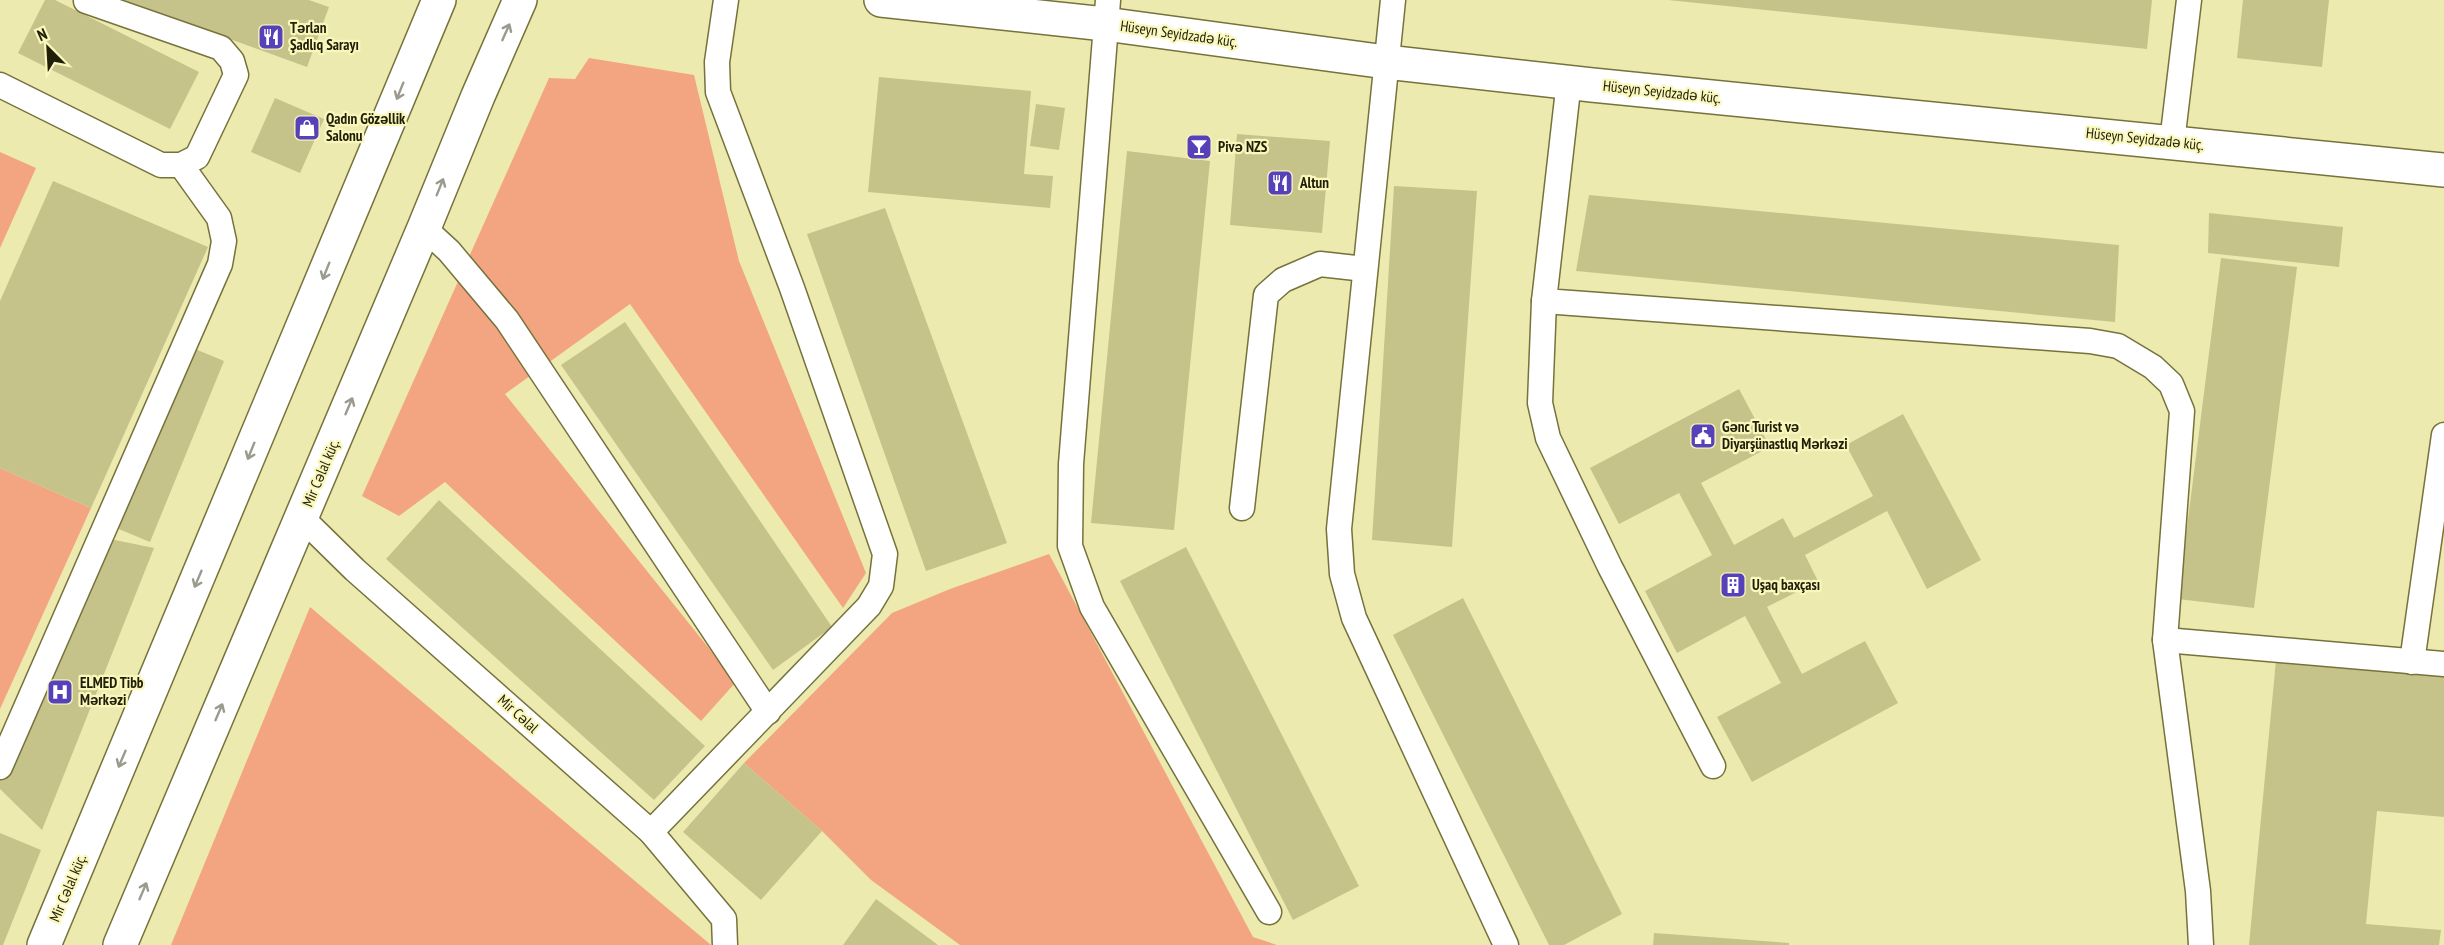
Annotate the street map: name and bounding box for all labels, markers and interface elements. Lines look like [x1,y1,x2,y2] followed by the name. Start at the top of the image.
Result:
[1119,16,1239,51] street label: Hüseyn Seyidzadə küç.
[18,18,78,78] north arrow
[290,18,359,54] place label: Tərlan Şadlıq Sarayı
[256,22,286,52] restaurant icon: Tərlan Şadlıq Sarayı
[34,23,50,45] text: N
[501,23,512,41] one-way arrow
[1602,76,1722,107] street label: Hüseyn Seyidzadə küç.
[394,81,405,99] one-way arrow
[326,109,406,145] place label: Qadın Gözəllik Salonu
[292,113,322,143] shop icon: Qadın Gözəllik Salonu
[2085,123,2205,154] street label: Hüseyn Seyidzadə küç.
[1184,132,1214,162] bar icon: Pivə NZS
[1218,137,1268,156] place label: Pivə NZS
[1265,168,1295,198] restaurant icon: Altun
[1299,173,1329,192] place label: Altun
[436,178,447,197] one-way arrow
[320,261,331,280] one-way arrow
[344,397,355,416] one-way arrow
[1722,417,1848,453] place label: Gənc Turist və Diyarşünastlıq Mərkəzi
[1688,421,1718,451] public building icon: Gənc Turist və Diyarşünastlıq Mərkəzi
[298,436,343,510] street label: Mir Cəlal küç.
[245,441,256,460] one-way arrow
[192,570,203,588] one-way arrow
[1718,570,1748,600] building icon: Uşaq baxçası
[1752,575,1820,594] place label: Uşaq baxçası
[80,673,144,709] place label: ELMED Tibb Mərkəzi
[45,677,75,707] hospital icon: ELMED Tibb Mərkəzi
[494,690,543,737] street label: Mir Cəlal
[214,703,226,721] one-way arrow
[116,749,127,768] one-way arrow
[45,851,90,925] street label: Mir Cəlal küç.
[138,883,149,901] one-way arrow

